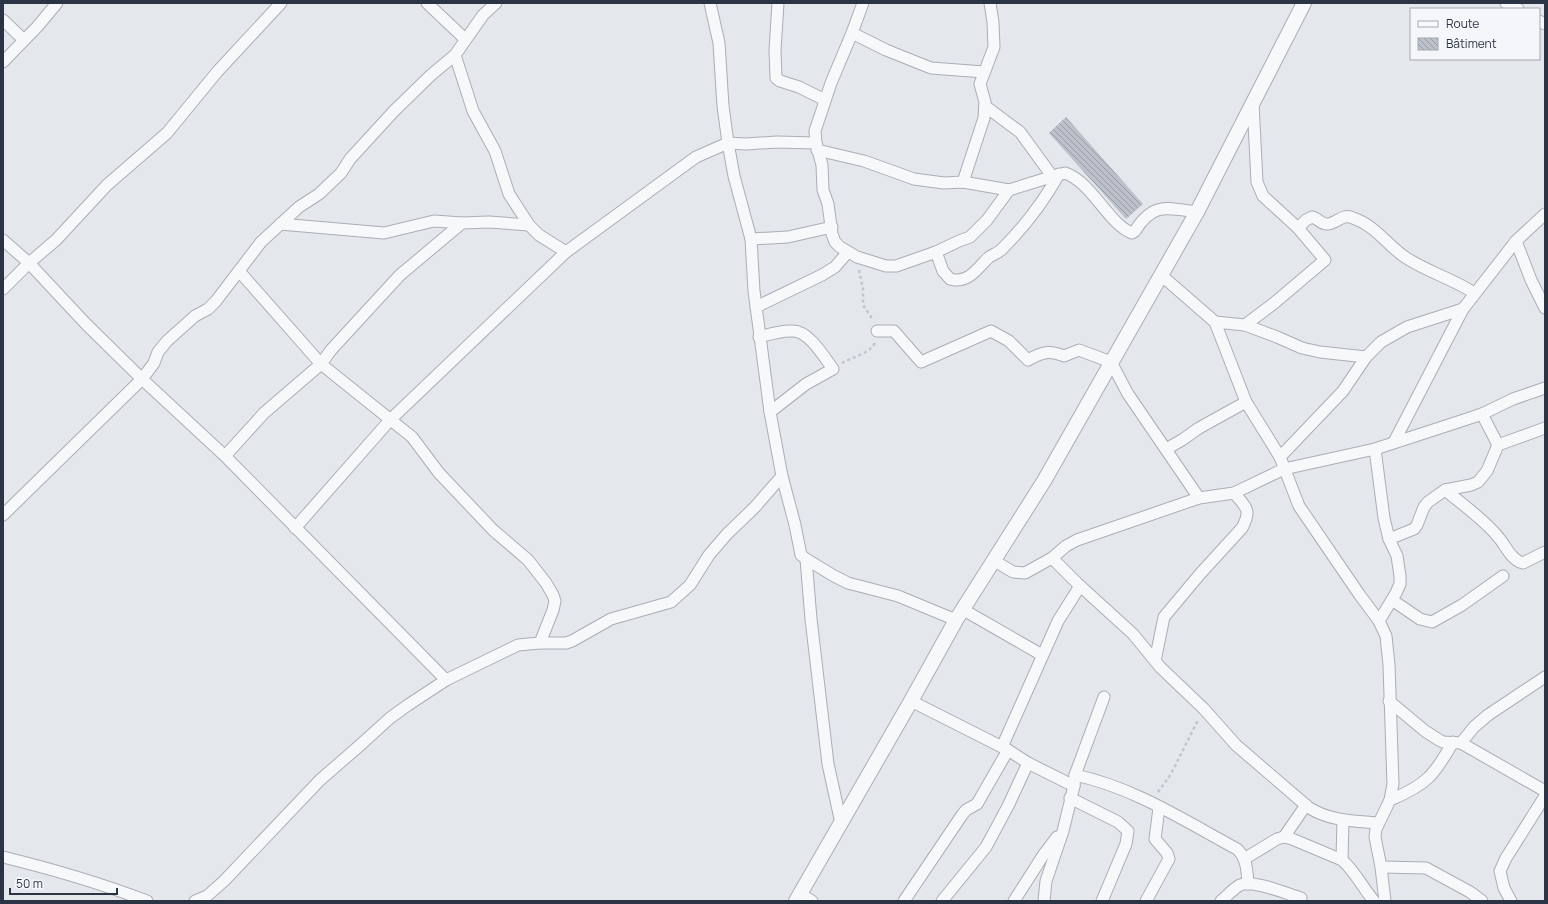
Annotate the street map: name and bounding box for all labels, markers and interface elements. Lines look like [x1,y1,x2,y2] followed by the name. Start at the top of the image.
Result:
[1410,8,1540,60] legend
[1446,15,1479,32] text: Route
[1446,35,1497,52] text: Bâtiment
[10,870,117,896] scale bar
[16,875,43,892] text: 50 m

